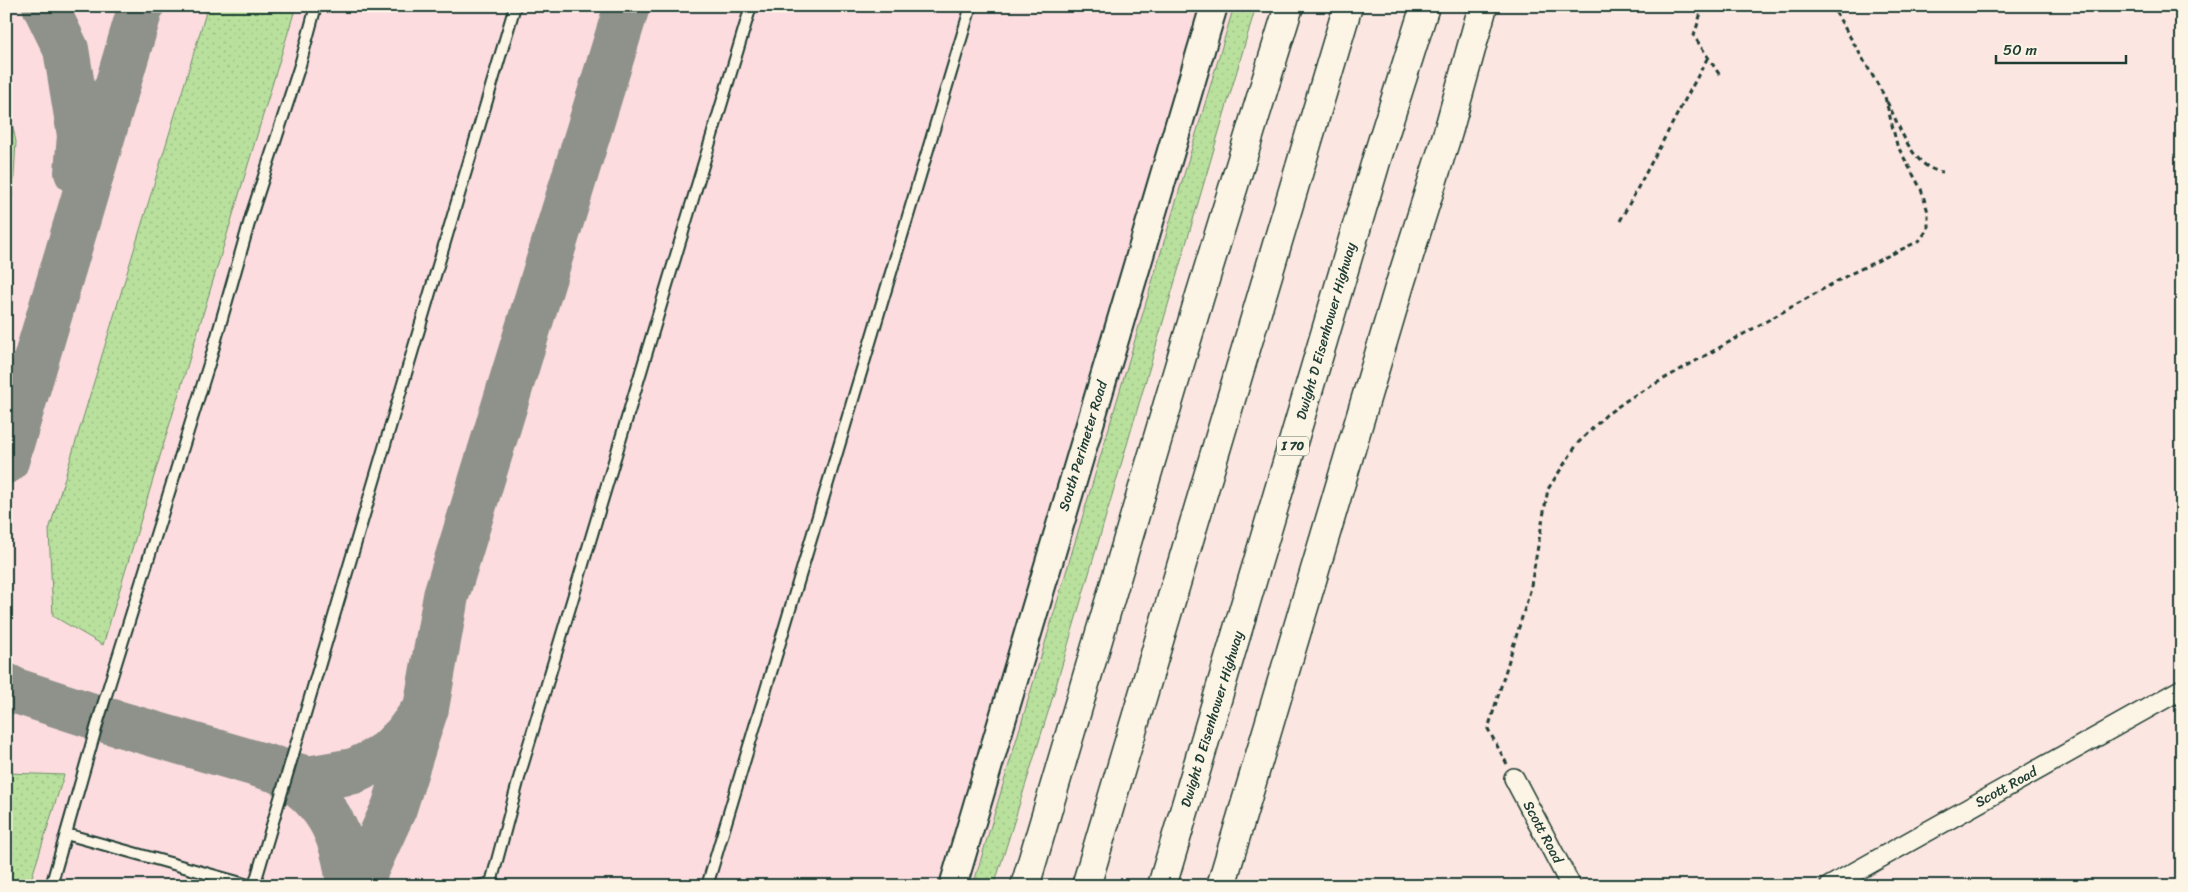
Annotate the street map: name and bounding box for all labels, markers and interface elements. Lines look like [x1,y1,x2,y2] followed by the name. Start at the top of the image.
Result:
[1996,32,2126,64] scale bar
[2003,37,2038,63] text: 50 m
[1289,239,1364,423] street label: Dwight D Eisenhower Highway
[1051,376,1115,514] street label: South Perimeter Road
[1277,436,1309,456] road number: I 70
[1173,627,1251,810] street label: Dwight D Eisenhower Highway
[1970,759,2043,814] street label: Scott Road
[1516,796,1571,869] street label: Scott Road

